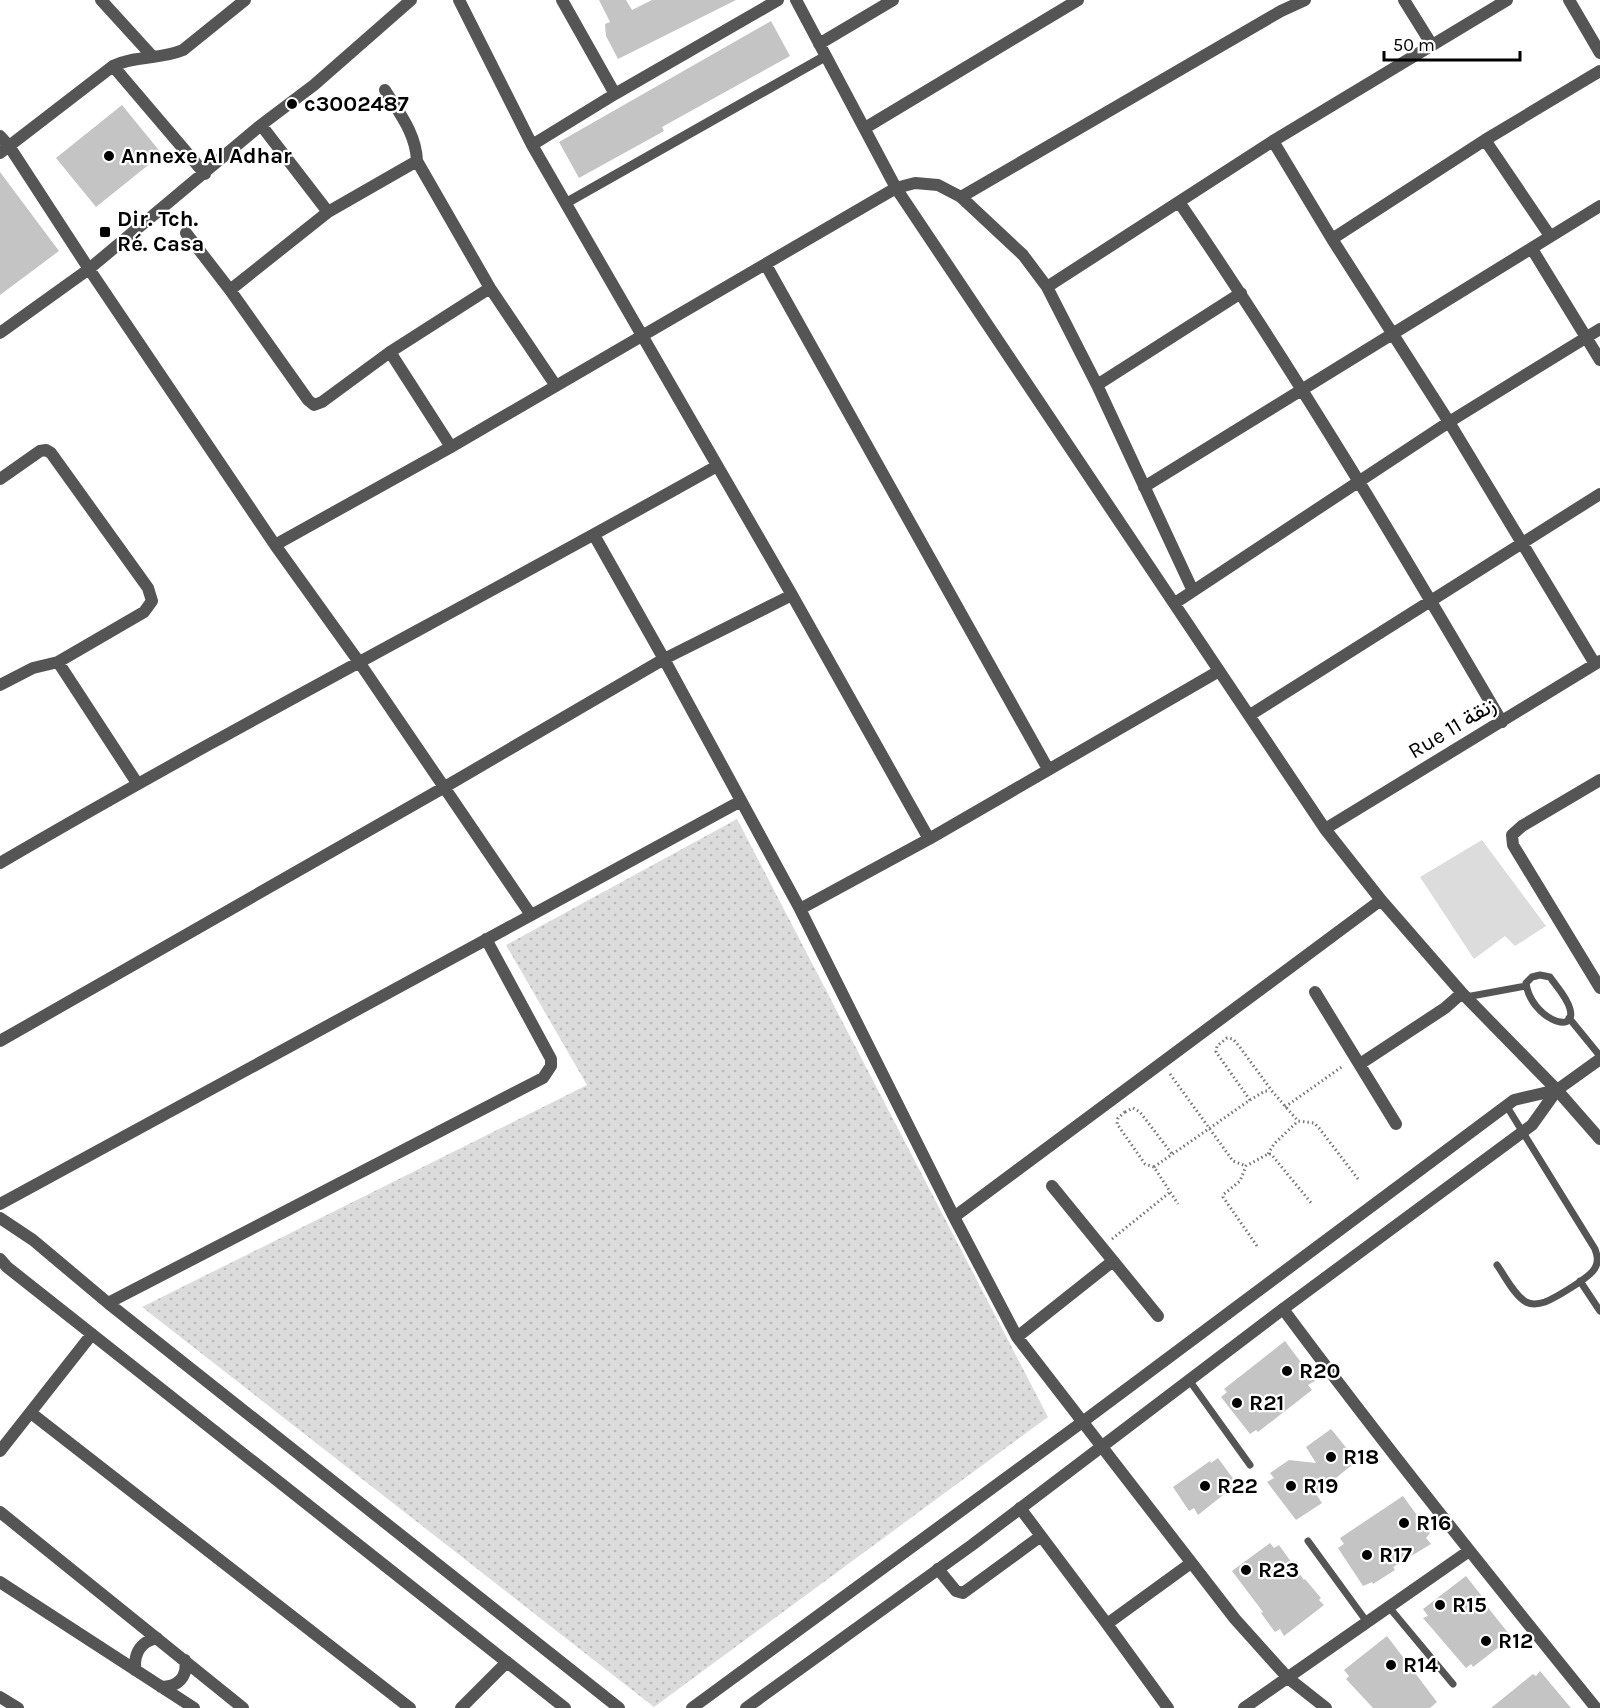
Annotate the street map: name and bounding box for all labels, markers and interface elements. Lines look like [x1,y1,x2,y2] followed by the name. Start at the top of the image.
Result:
[1384,24,1520,62] scale bar
[1393,34,1435,56] text: 50 m
[304,91,409,117] place label: c3002487
[285,97,299,111] marker: c3002487
[121,143,292,169] place label: Annexe Al Adhar
[102,149,116,163] marker: Annexe Al Adhar
[117,206,204,257] place label: Dir. Tch. Ré. Casa
[98,225,112,239] marker: Dir. Tch. Ré. Casa
[1403,692,1501,764] street label: Rue 11 زنقة
[1299,1358,1340,1384] place label: R20
[1280,1364,1294,1378] marker: R20
[1249,1390,1284,1416] place label: R21
[1230,1396,1244,1410] marker: R21
[1343,1444,1379,1470] place label: R18
[1324,1450,1338,1464] marker: R18
[1217,1473,1258,1499] place label: R22
[1303,1473,1338,1499] place label: R19
[1198,1479,1212,1493] marker: R22
[1284,1479,1298,1493] marker: R19
[1416,1510,1451,1536] place label: R16
[1397,1516,1411,1530] marker: R16
[1379,1542,1412,1568] place label: R17
[1360,1548,1374,1562] marker: R17
[1258,1557,1299,1583] place label: R23
[1239,1563,1253,1577] marker: R23
[1452,1592,1487,1618] place label: R15
[1433,1598,1447,1612] marker: R15
[1498,1628,1533,1654] place label: R12
[1479,1634,1493,1648] marker: R12
[1403,1652,1438,1678] place label: R14
[1384,1658,1398,1672] marker: R14

